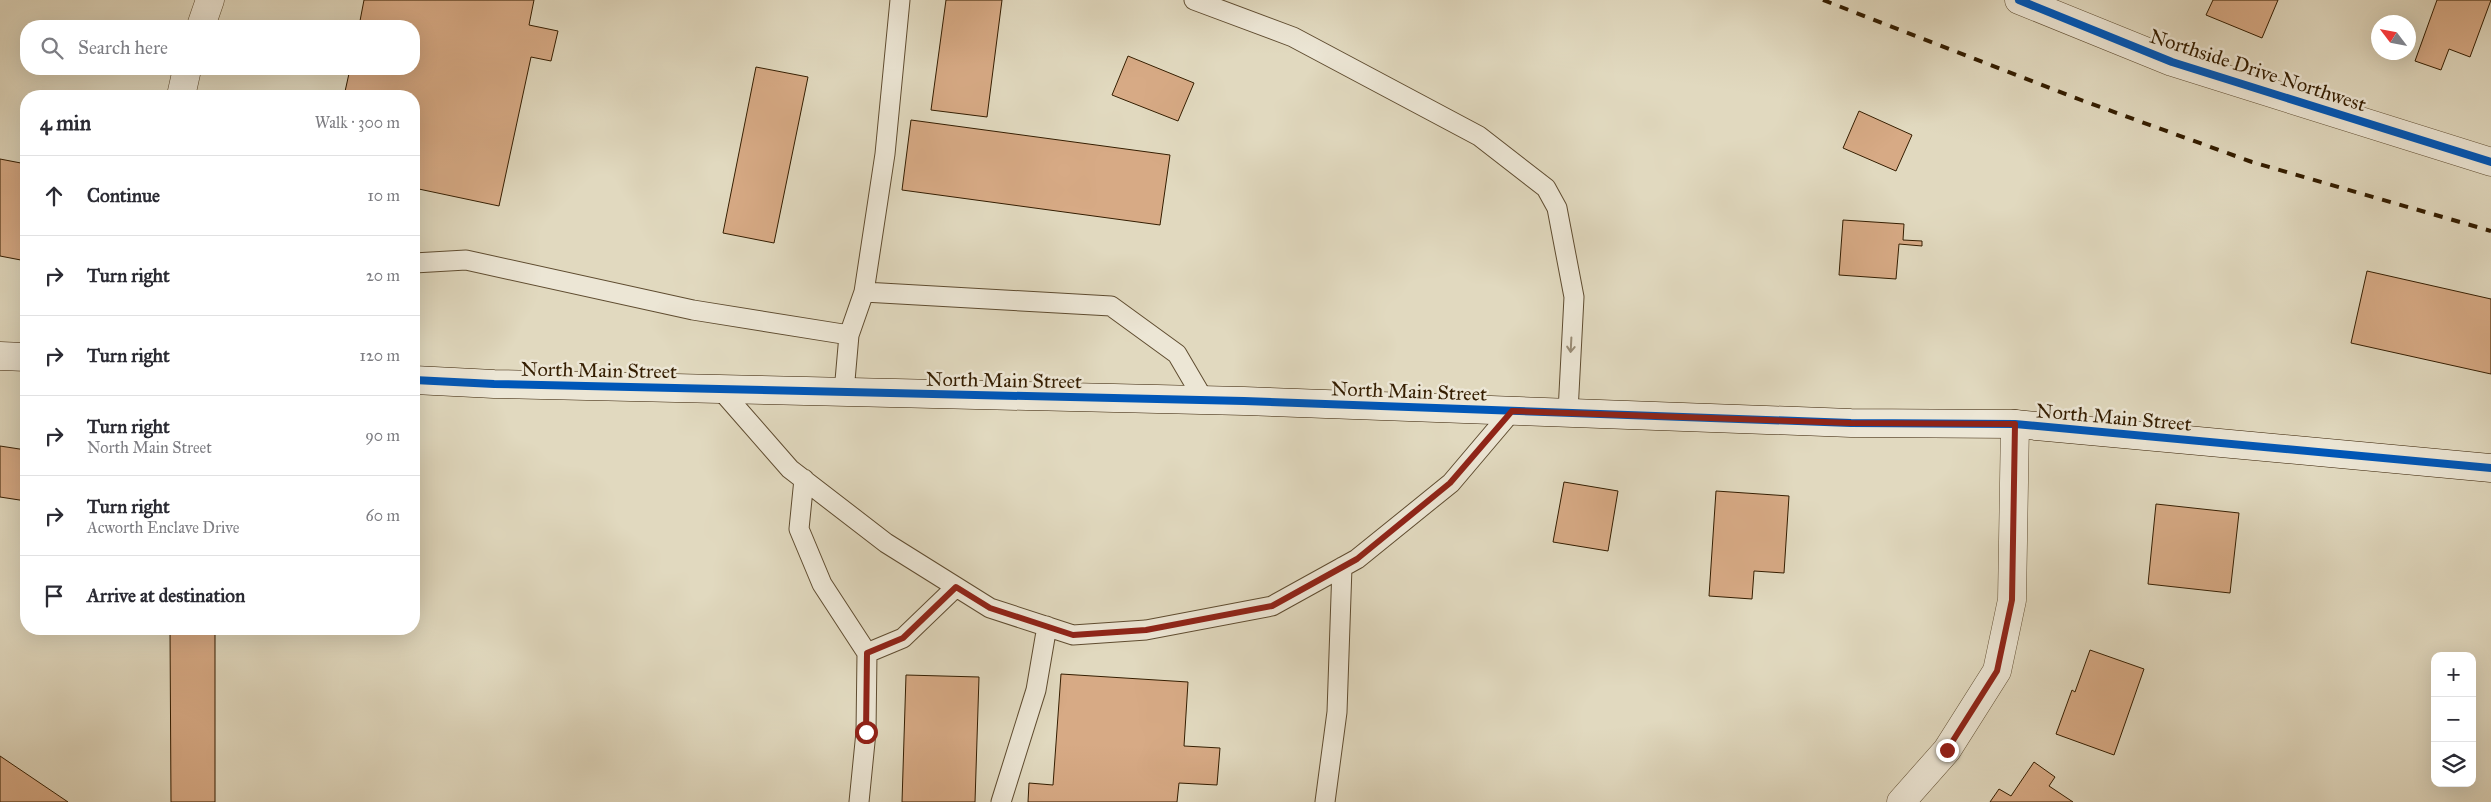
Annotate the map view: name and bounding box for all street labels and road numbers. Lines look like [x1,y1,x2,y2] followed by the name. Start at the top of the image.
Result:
[2147,24,2369,116] street label: Northside Drive Northwest
[521,357,677,383] street label: North Main Street
[926,367,1082,393] street label: North Main Street
[1331,376,1487,406] street label: North Main Street
[2035,398,2193,436] street label: North Main Street

